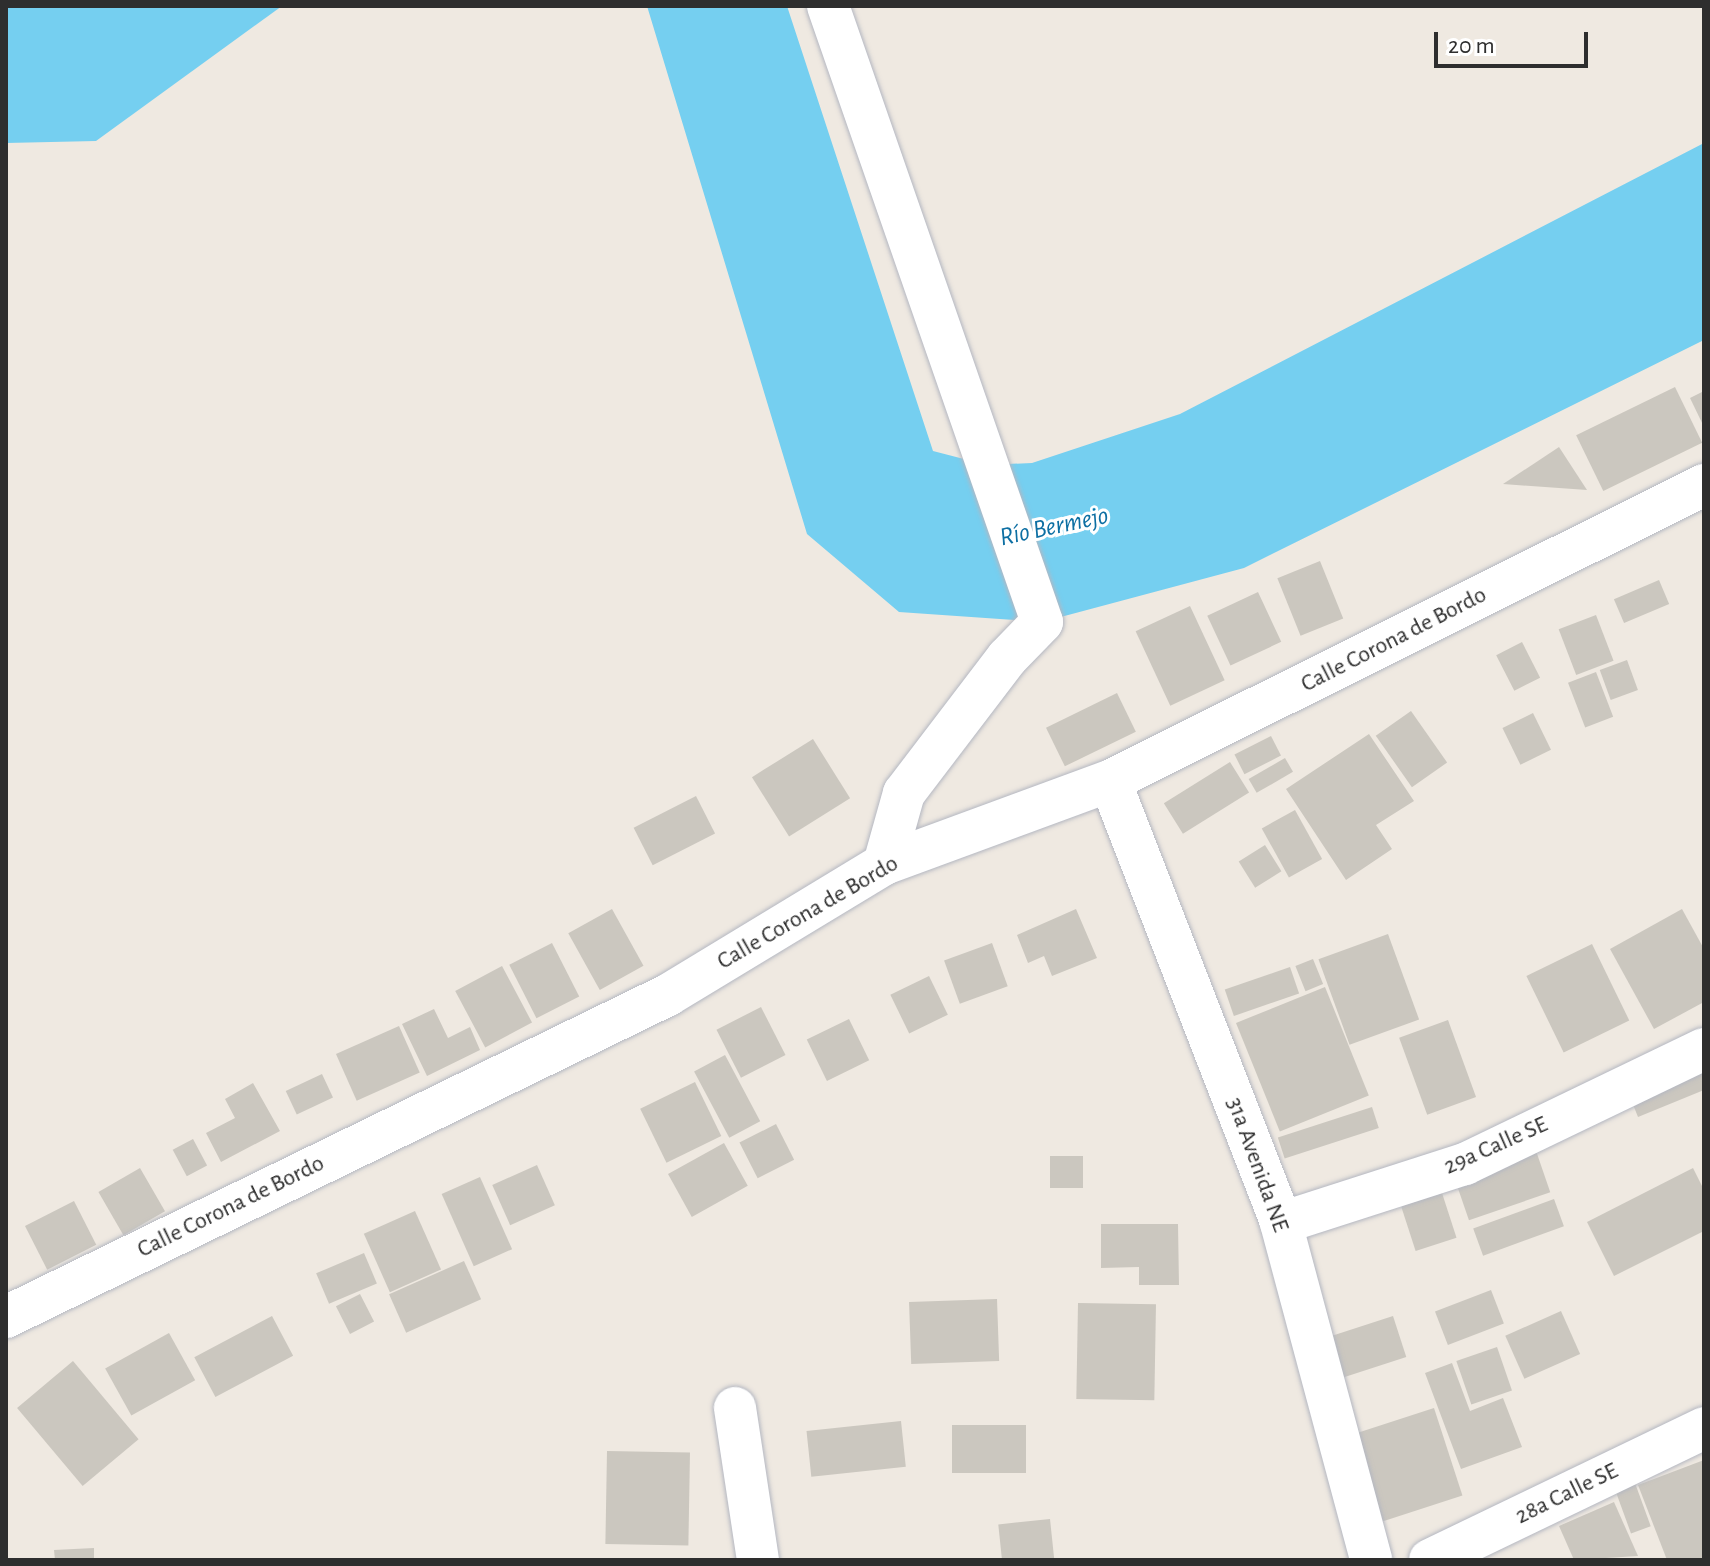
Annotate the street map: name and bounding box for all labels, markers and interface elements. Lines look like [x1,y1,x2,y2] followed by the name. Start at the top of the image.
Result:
[1438,16,1592,66] scale bar
[1448,34,1495,58] text: 20 m
[997,500,1111,554] water label: Río Bermejo
[1296,581,1492,699] street label: Calle Corona de Bordo
[712,849,904,977] street label: Calle Corona de Bordo
[1219,1094,1295,1236] street label: 31a Avenida NE
[1440,1110,1552,1182] street label: 29a Calle SE
[133,1149,329,1265] street label: Calle Corona de Bordo
[1511,1457,1623,1531] street label: 28a Calle SE

